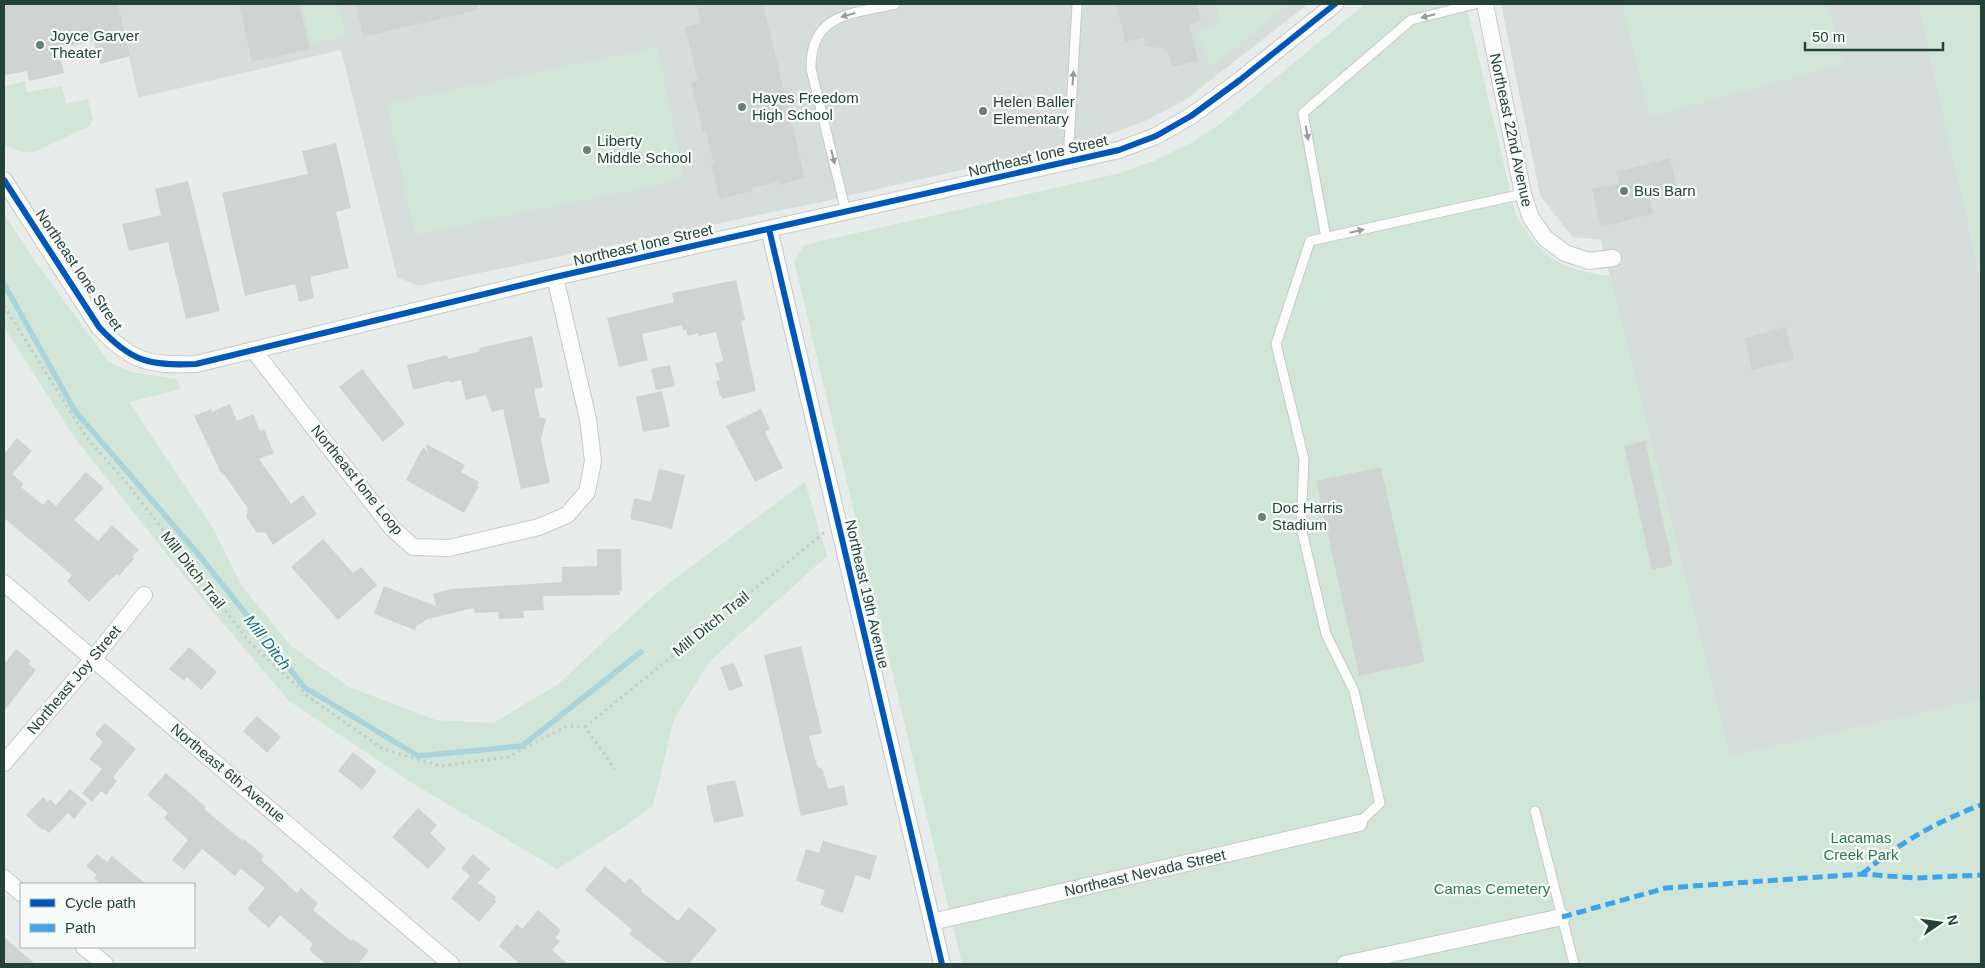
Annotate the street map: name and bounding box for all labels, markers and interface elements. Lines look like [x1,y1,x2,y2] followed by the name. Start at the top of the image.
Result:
[840,12,855,20] one-way arrow
[1420,12,1435,20] one-way arrow
[1805,20,1942,52] scale bar
[50,27,139,61] place label: Joyce Garver Theater
[1812,28,1845,45] text: 50 m
[34,39,46,51] marker: Joyce Garver Theater
[1487,52,1536,208] street label: Northeast 22nd Avenue
[1070,70,1078,86] one-way arrow
[752,89,859,123] place label: Hayes Freedom High School
[993,93,1075,127] place label: Helen Baller Elementary
[736,101,748,113] marker: Hayes Freedom High School
[977,105,989,117] marker: Helen Baller Elementary
[1304,125,1312,141] one-way arrow
[967,131,1110,180] street label: Northeast Ione Street
[597,132,691,166] place label: Liberty Middle School
[581,144,593,156] marker: Liberty Middle School
[829,149,837,164] one-way arrow
[1634,182,1696,199] place label: Bus Barn
[1618,185,1630,197] marker: Bus Barn
[32,206,127,334] street label: Northeast Ione Street
[572,220,715,269] street label: Northeast Ione Street
[1350,227,1365,235] one-way arrow
[308,422,407,538] street label: Northeast Ione Loop
[1272,499,1343,533] place label: Doc Harris Stadium
[1256,511,1268,523] marker: Doc Harris Stadium
[842,518,893,670] street label: Northeast 19th Avenue
[158,528,229,612] street label: Mill Ditch Trail
[669,588,752,660] street label: Mill Ditch Trail
[241,612,294,673] water label: Mill Ditch
[23,621,125,738] street label: Northeast Joy Street
[168,720,289,825] street label: Northeast 6th Avenue
[1823,829,1899,863] park label: Lacamas Creek Park
[1063,845,1228,899] street label: Northeast Nevada Street
[1434,880,1551,897] park label: Camas Cemetery
[20,883,195,948] legend
[65,894,136,911] text: Cycle path
[1915,898,1965,948] north arrow
[1944,913,1962,927] text: N
[65,919,96,936] text: Path

